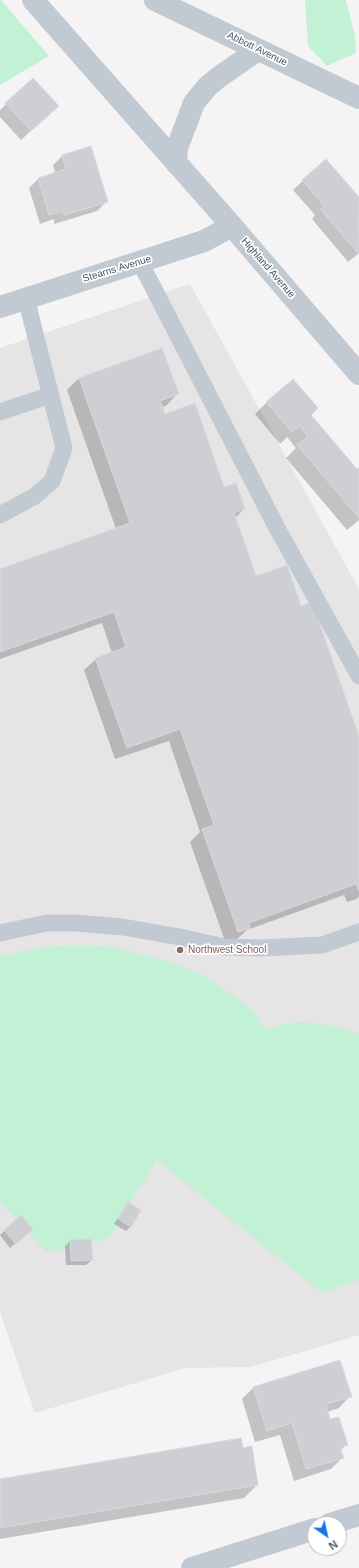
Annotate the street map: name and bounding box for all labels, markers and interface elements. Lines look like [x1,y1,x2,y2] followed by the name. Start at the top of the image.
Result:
[225,29,289,69] street label: Abbott Avenue
[239,235,297,301] street label: Highland Avenue
[81,253,153,285] street label: Stearns Avenue
[188,944,266,956] place label: Northwest School
[175,945,185,955] marker: Northwest School
[307,1516,347,1556] north arrow
[327,1538,340,1552] text: N

